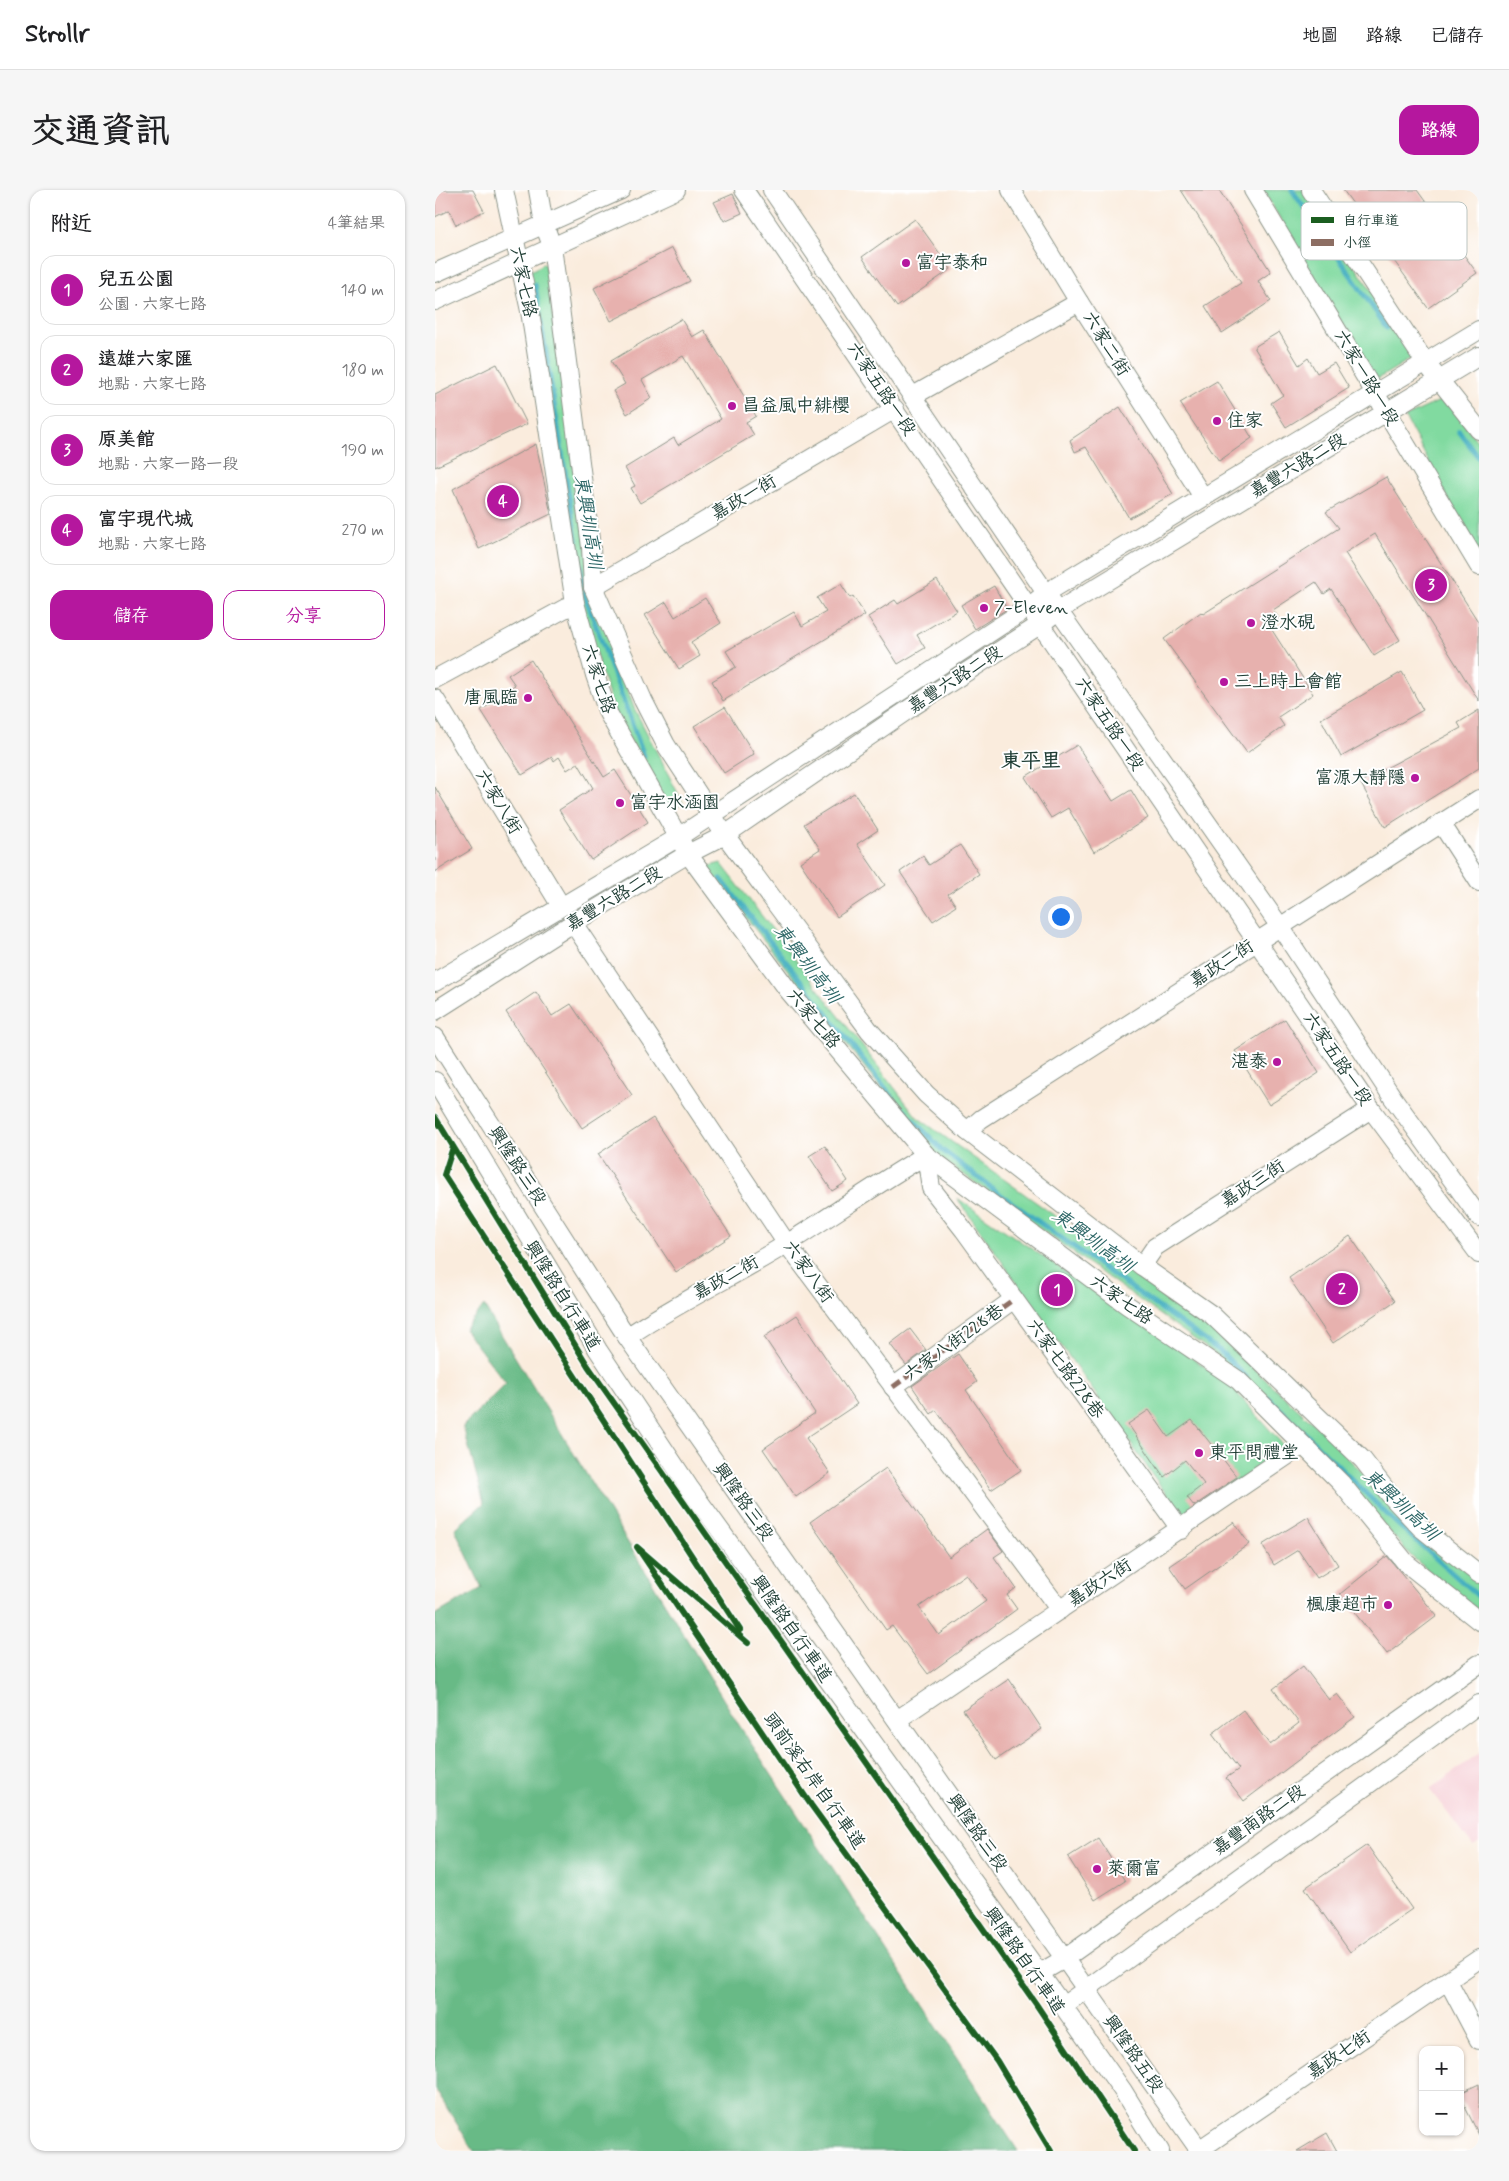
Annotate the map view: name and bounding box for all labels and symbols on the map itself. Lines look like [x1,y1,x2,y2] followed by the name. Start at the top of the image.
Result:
[1301,202,1467,260] legend
[1343,212,1399,230] text: 自行車道
[1343,234,1371,252] text: 小徑
[504,244,542,320] street label: 六家七路
[916,251,988,275] place label: 富宇泰和
[900,257,912,269] marker: 富宇泰和
[1077,307,1135,381] street label: 六家二街
[1328,326,1404,430] street label: 六家一路一段
[841,338,921,440] street label: 六家五路一段
[742,394,850,418] place label: 昌益風中緋櫻
[726,400,738,412] marker: 昌益風中緋櫻
[1227,409,1263,433] place label: 住家
[1211,415,1223,427] marker: 住家
[1246,428,1350,504] street label: 嘉豐六路二段
[707,470,781,526] street label: 嘉政一街
[568,473,608,573] water label: 東興圳高圳
[487,482,519,520] pin: 4
[1415,566,1447,604] pin: 3
[994,596,1068,620] place label: 7-Eleven
[978,602,990,614] marker: 7-Eleven
[1261,611,1315,635] place label: 澄水硯
[1245,617,1257,629] marker: 澄水硯
[575,641,621,717] street label: 六家七路
[903,641,1007,719] street label: 嘉豐六路二段
[1234,670,1342,694] place label: 三上時上會館
[1069,673,1149,775] street label: 六家五路一段
[1218,676,1230,688] marker: 三上時上會館
[464,686,518,710] place label: 唐風臨
[522,692,534,704] marker: 唐風臨
[1001,748,1061,775] district label: 東平里
[469,765,527,839] street label: 六家八街
[1315,766,1405,790] place label: 富源大靜隱
[1409,772,1421,784] marker: 富源大靜隱
[630,791,720,815] place label: 富宇水涵園
[614,797,626,809] marker: 富宇水涵園
[562,861,666,937] street label: 嘉豐六路二段
[1048,904,1074,930] your location
[768,919,847,1011] water label: 東興圳高圳
[1185,934,1259,994] street label: 嘉政二街
[781,984,845,1054] street label: 六家七路
[1297,1008,1377,1110] street label: 六家五路一段
[1231,1050,1267,1074] place label: 湛泰
[1271,1056,1283,1068] marker: 湛泰
[482,1122,552,1210] street label: 興隆路三段
[1216,1154,1290,1214] street label: 嘉政三街
[1047,1203,1140,1280] water label: 東興圳高圳
[518,1236,606,1356] street label: 興隆路自行車道
[777,1236,839,1308] street label: 六家八街
[689,1250,763,1306] street label: 嘉政二街
[1085,1270,1157,1330] street label: 六家七路
[1326,1270,1358,1308] pin: 2
[1041,1271,1073,1309] pin: 1
[899,1299,1009,1387] street label: 六家八街228巷
[1021,1314,1109,1424] street label: 六家七路228巷
[1209,1441,1299,1465] place label: 東平問禮堂
[1193,1447,1205,1459] marker: 東平問禮堂
[707,1458,779,1546] street label: 興隆路三段
[1358,1463,1446,1548] water label: 東興圳高圳
[1063,1553,1137,1613] street label: 嘉政六街
[745,1571,837,1687] street label: 興隆路自行車道
[1306,1593,1378,1617] place label: 楓康超市
[1382,1599,1394,1611] marker: 楓康超市
[758,1708,870,1854] street label: 頭前溪右岸自行車道
[1208,1779,1310,1861] street label: 嘉豐南路二段
[941,1789,1013,1877] street label: 興隆路三段
[1107,1857,1161,1881] place label: 萊爾富
[1091,1863,1103,1875] marker: 萊爾富
[978,1903,1070,2019] street label: 興隆路自行車道
[1097,2010,1169,2098] street label: 興隆路五段
[1302,2025,1376,2085] street label: 嘉政七街

